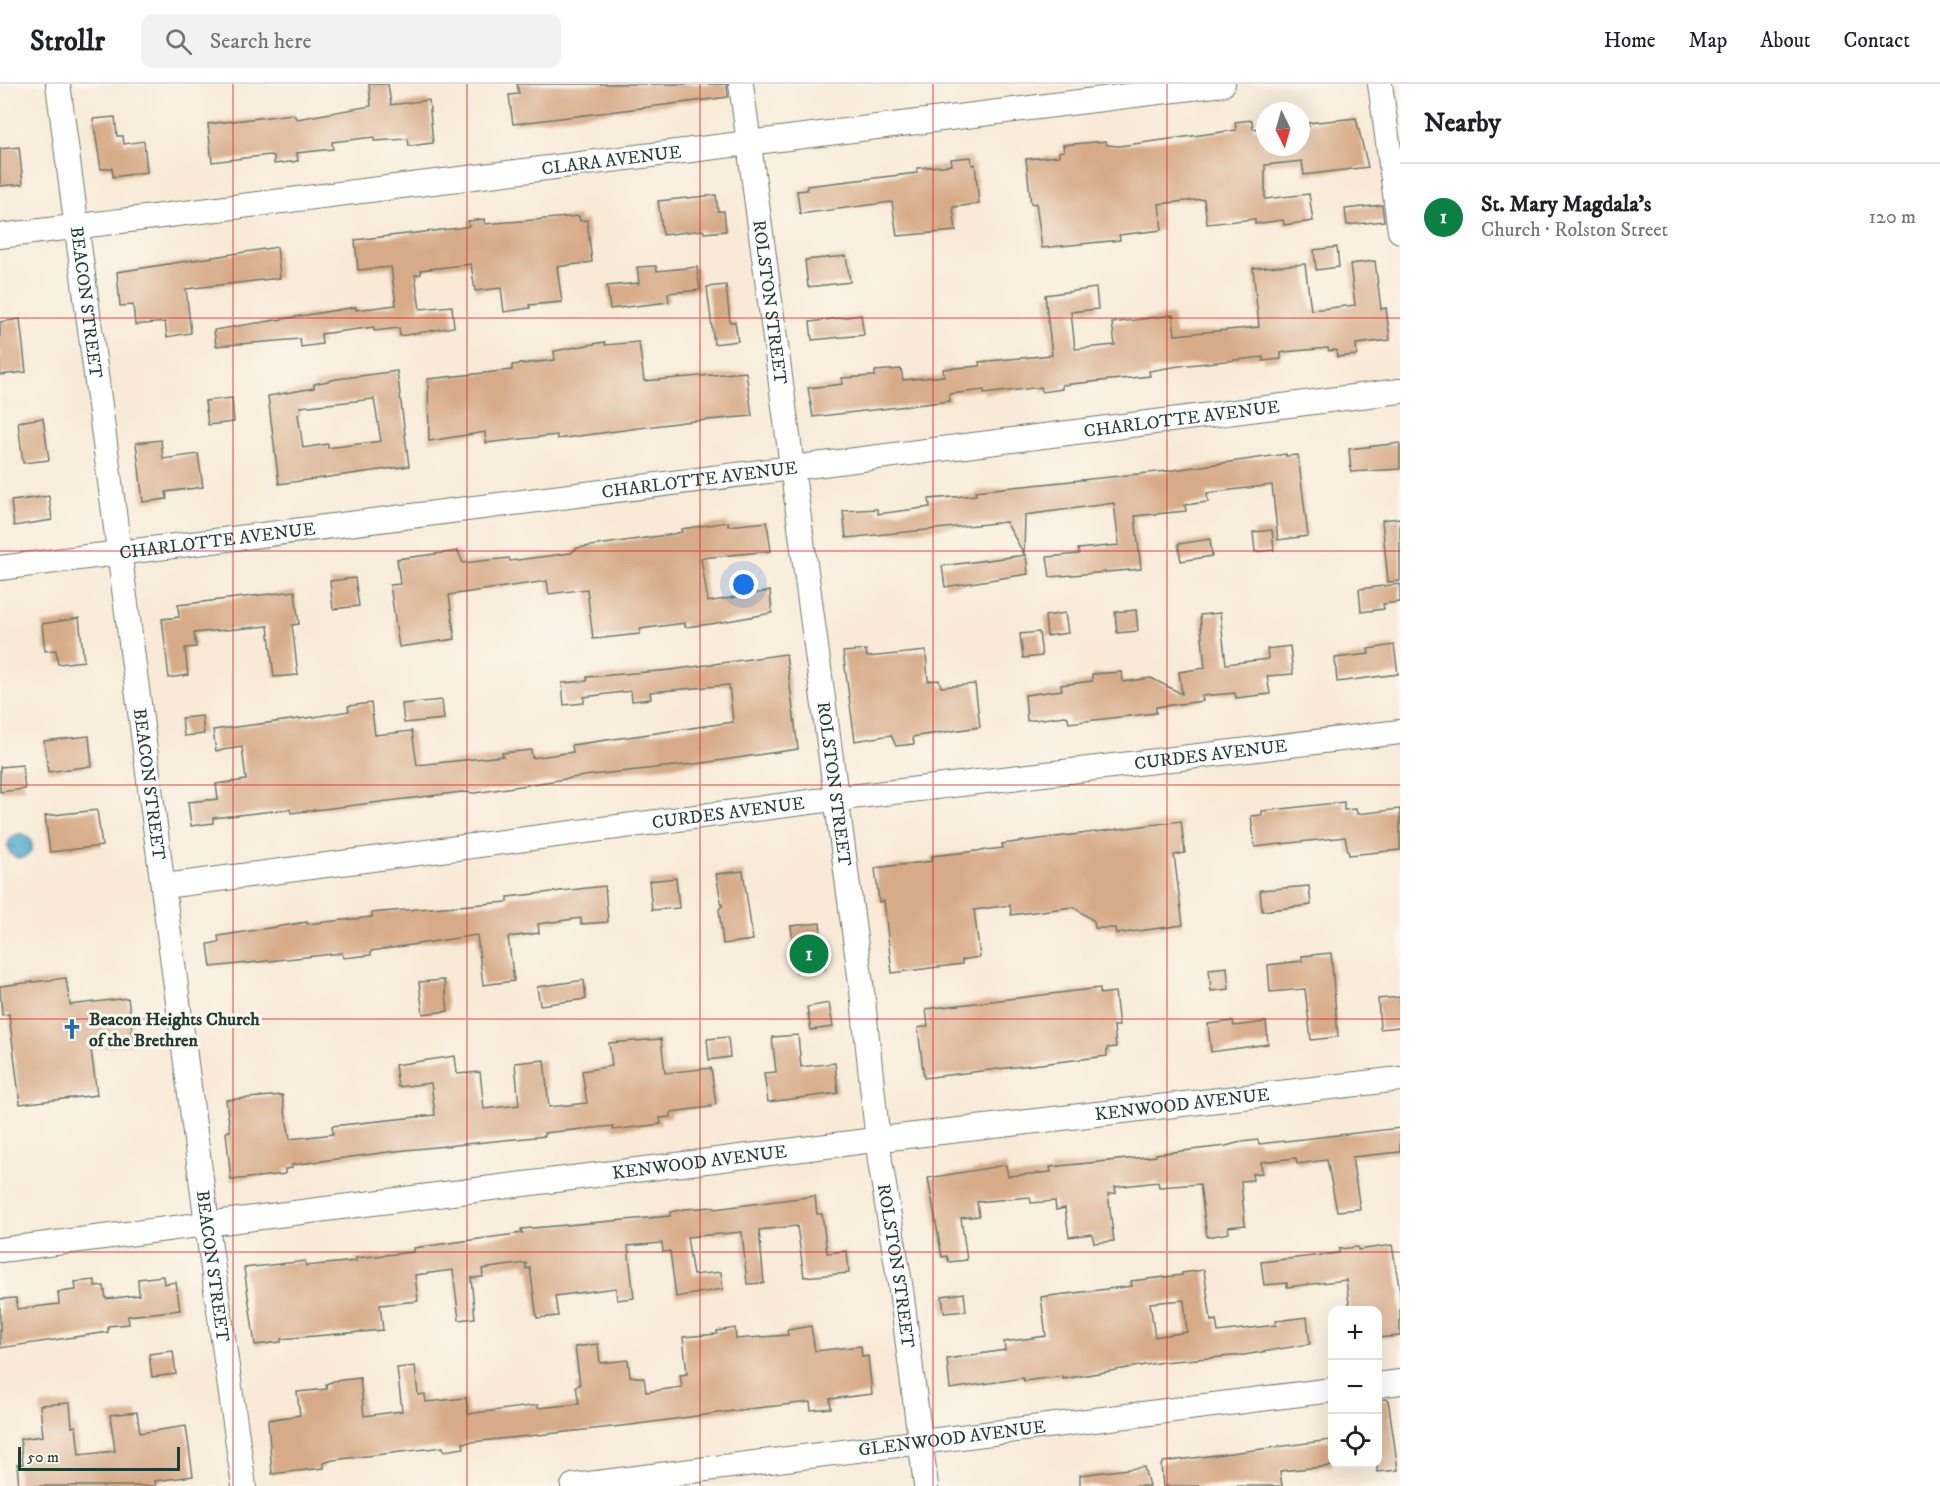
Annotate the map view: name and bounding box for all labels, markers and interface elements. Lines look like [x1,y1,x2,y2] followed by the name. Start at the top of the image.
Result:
[141,14,561,68] search box
[30,24,105,59] text: Strollr
[162,25,195,58] icon: search
[210,28,312,55] text: Search here
[1604,28,1656,54] text: Home
[1689,28,1727,54] text: Map
[1760,28,1811,54] text: About
[1844,28,1910,54] text: Contact
[1256,102,1310,156] north arrow
[1424,107,1501,140] text: Nearby
[540,141,683,181] street label: CLARA AVENUE
[1481,191,1651,218] text: St. Mary Magdala's
[1440,205,1447,230] text: 1
[1869,205,1916,230] text: 120 m
[1481,218,1668,243] text: Church · Rolston Street
[747,219,791,386] street label: ROLSTON STREET
[65,225,106,380] street label: BEACON STREET
[1083,396,1281,443] street label: CHARLOTTE AVENUE
[600,457,799,504] street label: CHARLOTTE AVENUE
[118,518,317,565] street label: CHARLOTTE AVENUE
[729,570,758,599] your location
[811,700,855,868] street label: ROLSTON STREET
[128,707,169,862] street label: BEACON STREET
[1133,735,1289,775] street label: CURDES AVENUE
[651,793,806,834] street label: CURDES AVENUE
[790,932,828,976] pin: 1
[89,1009,260,1052] place label: Beacon Heights Church of the Brethren
[60,1017,84,1041] church icon: Beacon Heights Church of the Brethren
[1094,1084,1271,1126] street label: KENWOOD AVENUE
[611,1141,788,1185] street label: KENWOOD AVENUE
[872,1182,918,1350] street label: ROLSTON STREET
[191,1189,233,1344] street label: BEACON STREET
[1328,1306,1382,1468] map controls
[1328,1306,1382,1360] button: +
[1328,1360,1382,1414] button: −
[1328,1414,1382,1468] button: locate
[857,1416,1047,1462] street label: GLENWOOD AVENUE
[18,1444,180,1472] scale bar
[27,1447,59,1467] text: 50 m

